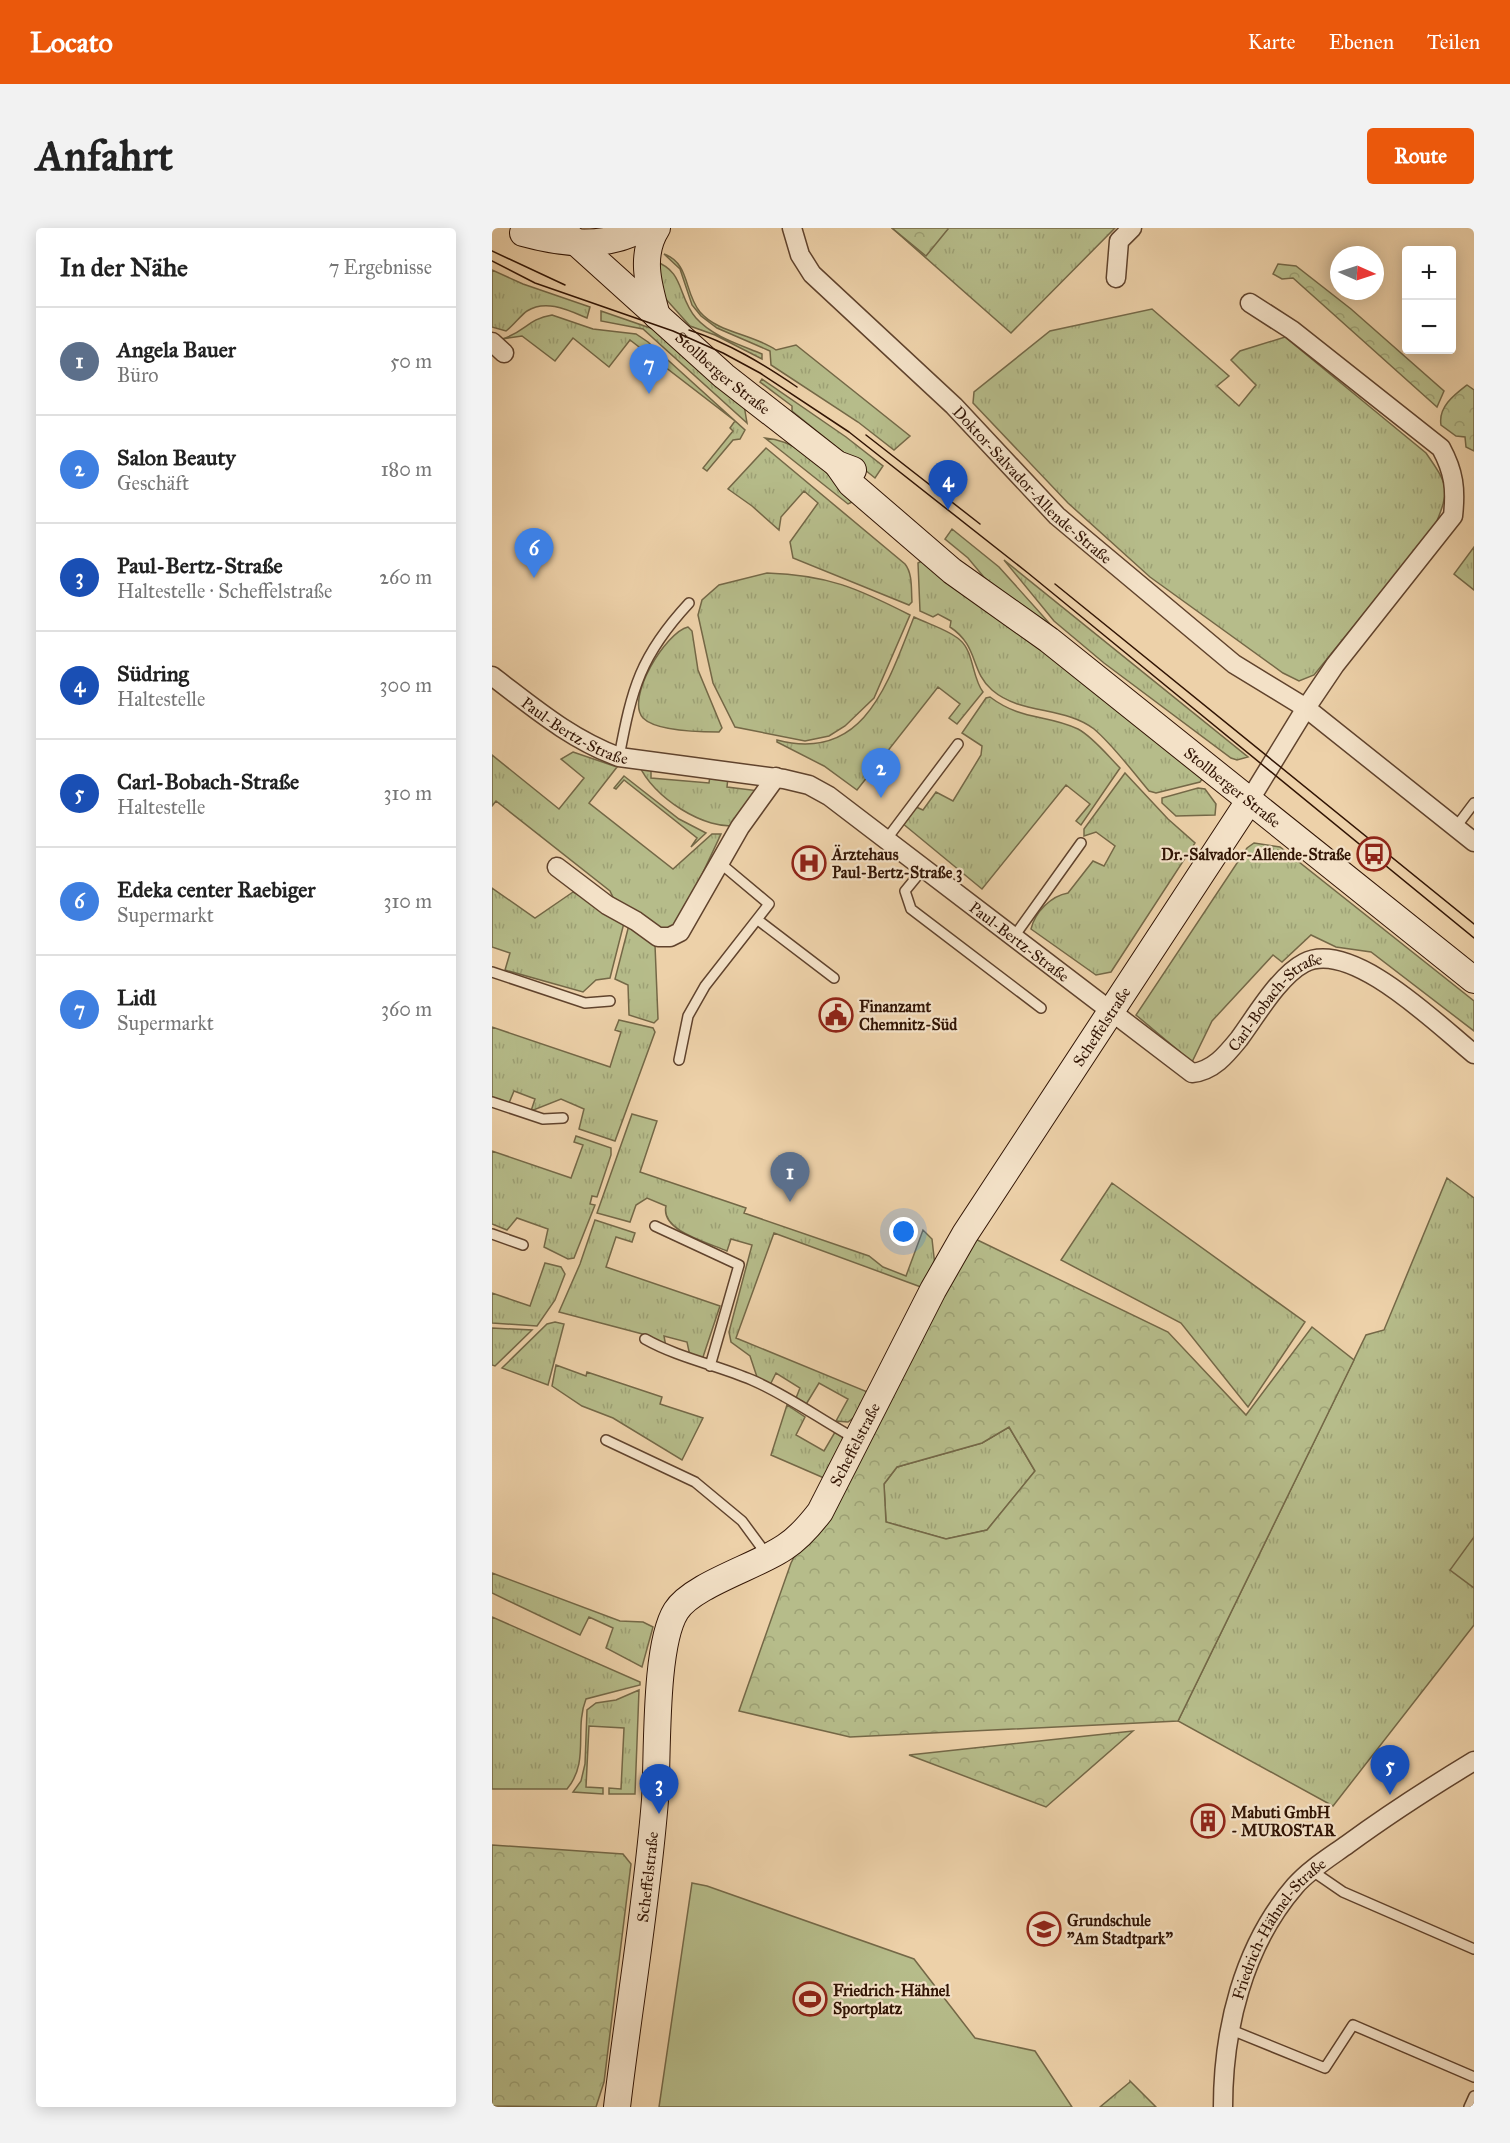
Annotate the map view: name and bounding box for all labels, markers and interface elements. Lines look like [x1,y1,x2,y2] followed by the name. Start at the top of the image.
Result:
[30,25,113,60] text: Locato
[1248,29,1296,55] text: Karte
[1329,29,1394,55] text: Ebenen
[1427,29,1480,55] text: Teilen
[1367,128,1474,184] button: Route
[36,130,173,182] text: Anfahrt
[1330,246,1384,300] north arrow
[1402,246,1456,354] map controls
[1402,246,1456,300] button: +
[60,251,188,283] text: In der Nähe
[329,255,432,279] text: 7 Ergebnisse
[1402,300,1456,354] button: −
[672,327,774,418] street label: Stollberger Straße
[117,336,236,363] text: Angela Bauer
[630,344,668,394] pin: 7
[76,349,83,373] text: 1
[390,349,432,373] text: 50 m
[117,363,159,387] text: Büro
[949,402,1116,568] street label: Doktor-Salvador-Allende-Straße
[117,444,236,471] text: Salon Beauty
[75,457,84,481] text: 2
[381,457,432,481] text: 180 m
[928,460,968,510] pin: 4
[117,471,189,495] text: Geschäft
[514,528,554,578] pin: 6
[117,552,283,579] text: Paul-Bertz-Straße
[76,565,84,589] text: 3
[379,565,432,589] text: 260 m
[117,579,332,603] text: Haltestelle · Scheffelstraße
[117,660,189,687] text: Südring
[74,673,85,697] text: 4
[380,673,432,697] text: 300 m
[117,687,205,711] text: Haltestelle
[518,693,630,768] street label: Paul-Bertz-Straße
[1181,743,1285,832] street label: Stollberger Straße
[862,748,900,798] pin: 2
[117,768,299,795] text: Carl-Bobach-Straße
[75,781,84,805] text: 5
[383,781,432,805] text: 310 m
[117,795,205,819] text: Haltestelle
[1356,836,1392,872] bus stop icon: Dr.-Salvador-Allende-Straße
[831,844,962,883] place label: Ärztehaus Paul-Bertz-Straße 3
[791,845,827,881] hospital icon: Ärztehaus Paul-Bertz-Straße 3
[1161,845,1351,864] place label: Dr.-Salvador-Allende-Straße
[117,876,316,903] text: Edeka center Raebiger
[74,889,85,913] text: 6
[383,889,432,913] text: 310 m
[966,897,1074,986] street label: Paul-Bertz-Straße
[117,903,214,927] text: Supermarkt
[1223,949,1323,1055] street label: Carl-Bobach-Straße
[1068,983,1134,1070] street label: Scheffelstraße
[117,984,156,1011] text: Lidl
[74,997,85,1021] text: 7
[381,997,432,1021] text: 360 m
[818,997,854,1033] public building icon: Finanzamt Chemnitz-Süd
[859,997,958,1034] place label: Finanzamt Chemnitz-Süd
[117,1011,214,1035] text: Supermarkt
[770,1152,810,1202] pin: 1
[889,1217,918,1246] your location
[825,1399,884,1489] street label: Scheffelstraße
[1370,1746,1410,1795] pin: 5
[640,1764,678,1814] pin: 3
[1190,1803,1226,1839] building icon: Mabuti GmbH - MUROSTAR
[1231,1803,1336,1840] place label: Mabuti GmbH - MUROSTAR
[632,1830,662,1923] street label: Scheffelstraße
[1228,1853,1329,2002] street label: Friedrich-Hähnel-Straße
[1026,1911,1062,1947] school or university icon: Grundschule "Am Stadtpark"
[1067,1911,1173,1949] place label: Grundschule "Am Stadtpark"
[792,1981,828,2017] sports icon: Friedrich-Hähnel Sportplatz
[833,1981,950,2019] place label: Friedrich-Hähnel Sportplatz

